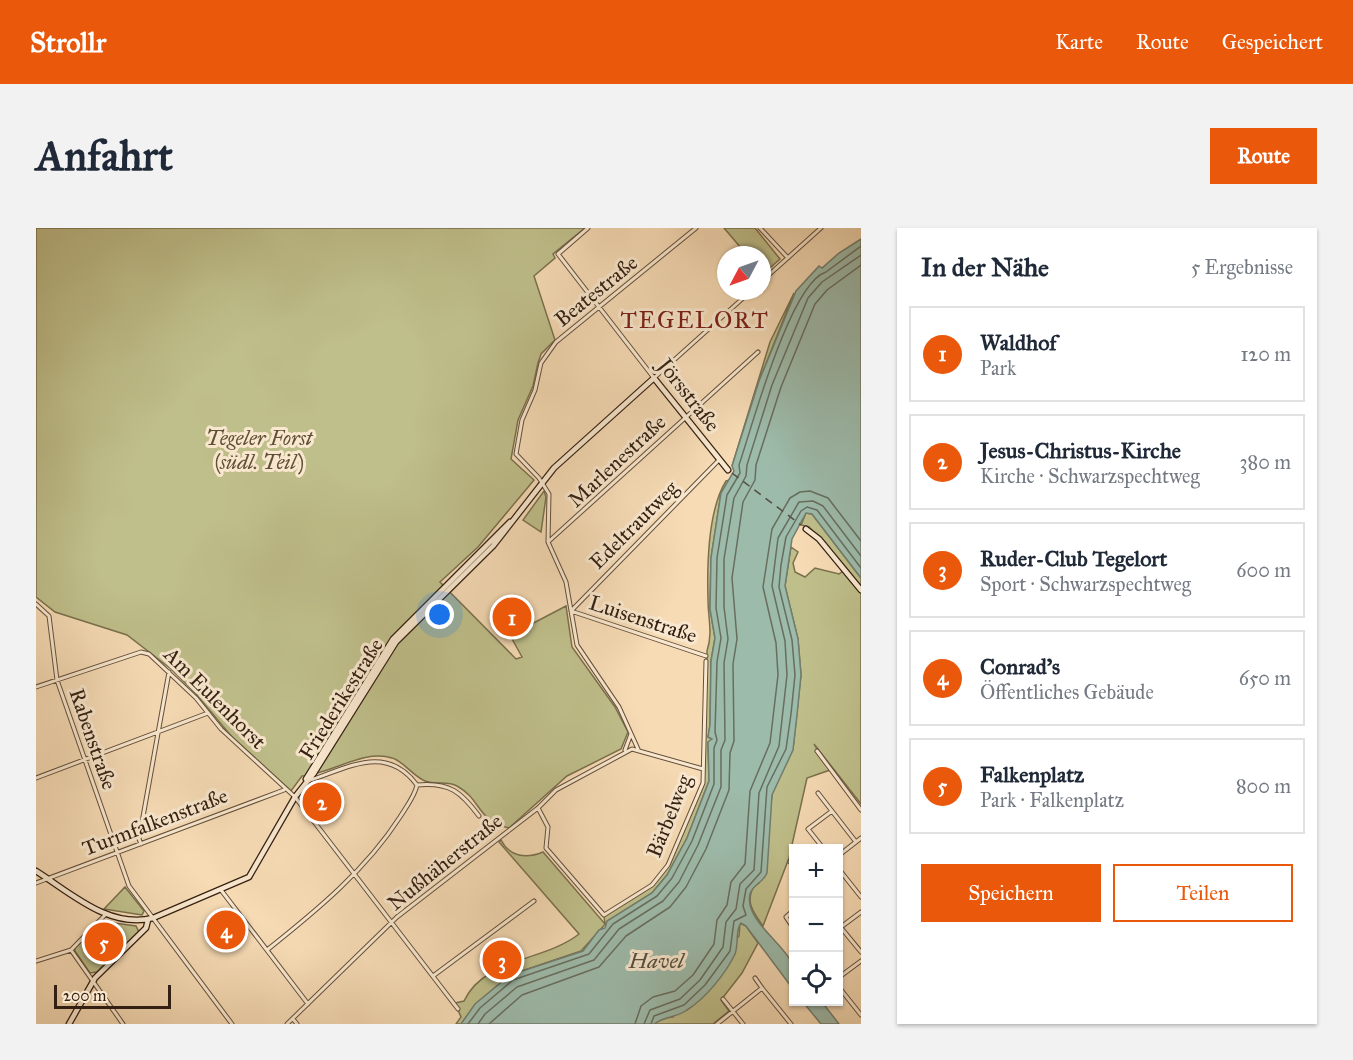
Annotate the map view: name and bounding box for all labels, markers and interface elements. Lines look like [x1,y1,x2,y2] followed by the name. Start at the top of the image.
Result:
[30,25,106,60] text: Strollr
[1055,29,1103,55] text: Karte
[1136,29,1189,55] text: Route
[1222,29,1323,55] text: Gespeichert
[1210,128,1317,184] button: Route
[36,130,173,182] text: Anfahrt
[717,246,771,300] north arrow
[549,250,643,332] street label: Beatestraße
[921,251,1049,283] text: In der Nähe
[1191,255,1293,279] text: 5 Ergebnisse
[620,305,770,335] district label: TEGELORT
[980,329,1057,356] text: Waldhof
[939,342,946,366] text: 1
[1240,342,1291,366] text: 120 m
[651,352,726,437] street label: Jörsstraße
[980,356,1016,380] text: Park
[563,409,671,513] street label: Marlenestraße
[206,425,314,475] park label: Tegeler Forst (südl. Teil)
[980,437,1181,464] text: Jesus-Christus-Kirche
[938,450,947,474] text: 2
[1240,450,1291,474] text: 380 m
[980,464,1200,488] text: Kirche · Schwarzspechtweg
[584,475,684,575] street label: Edeltrautweg
[980,545,1167,572] text: Ruder-Club Tegelort
[939,558,947,582] text: 3
[1236,558,1291,582] text: 600 m
[980,572,1191,596] text: Sport · Schwarzspechtweg
[586,589,700,649] street label: Luisenstraße
[492,594,532,640] pin: 1
[425,600,454,629] your location
[293,633,389,765] street label: Friederikestraße
[158,641,272,755] street label: Am Eulenhorst
[980,653,1060,680] text: Conrad's
[937,666,948,690] text: 4
[1239,666,1291,690] text: 650 m
[980,680,1154,704] text: Öffentliches Gebäude
[64,685,123,793] street label: Rabenstraße
[980,761,1084,788] text: Falkenplatz
[641,771,697,861] street label: Bärbelweg
[938,774,947,798] text: 5
[1236,774,1291,798] text: 800 m
[302,780,342,824] pin: 2
[79,782,232,862] street label: Turmfalkenstraße
[980,788,1124,812] text: Park · Falkenplatz
[383,808,508,916] street label: Nußhäherstraße
[789,844,843,1006] map controls
[789,844,843,898] button: +
[921,864,1101,922] button: Speichern
[1113,864,1293,922] button: Teilen
[789,898,843,952] button: −
[206,908,246,952] pin: 4
[84,920,124,964] pin: 5
[482,938,522,982] pin: 3
[627,947,686,974] water label: Havel
[789,952,843,1006] button: locate
[54,982,171,1010] scale bar
[63,986,106,1005] text: 200 m

